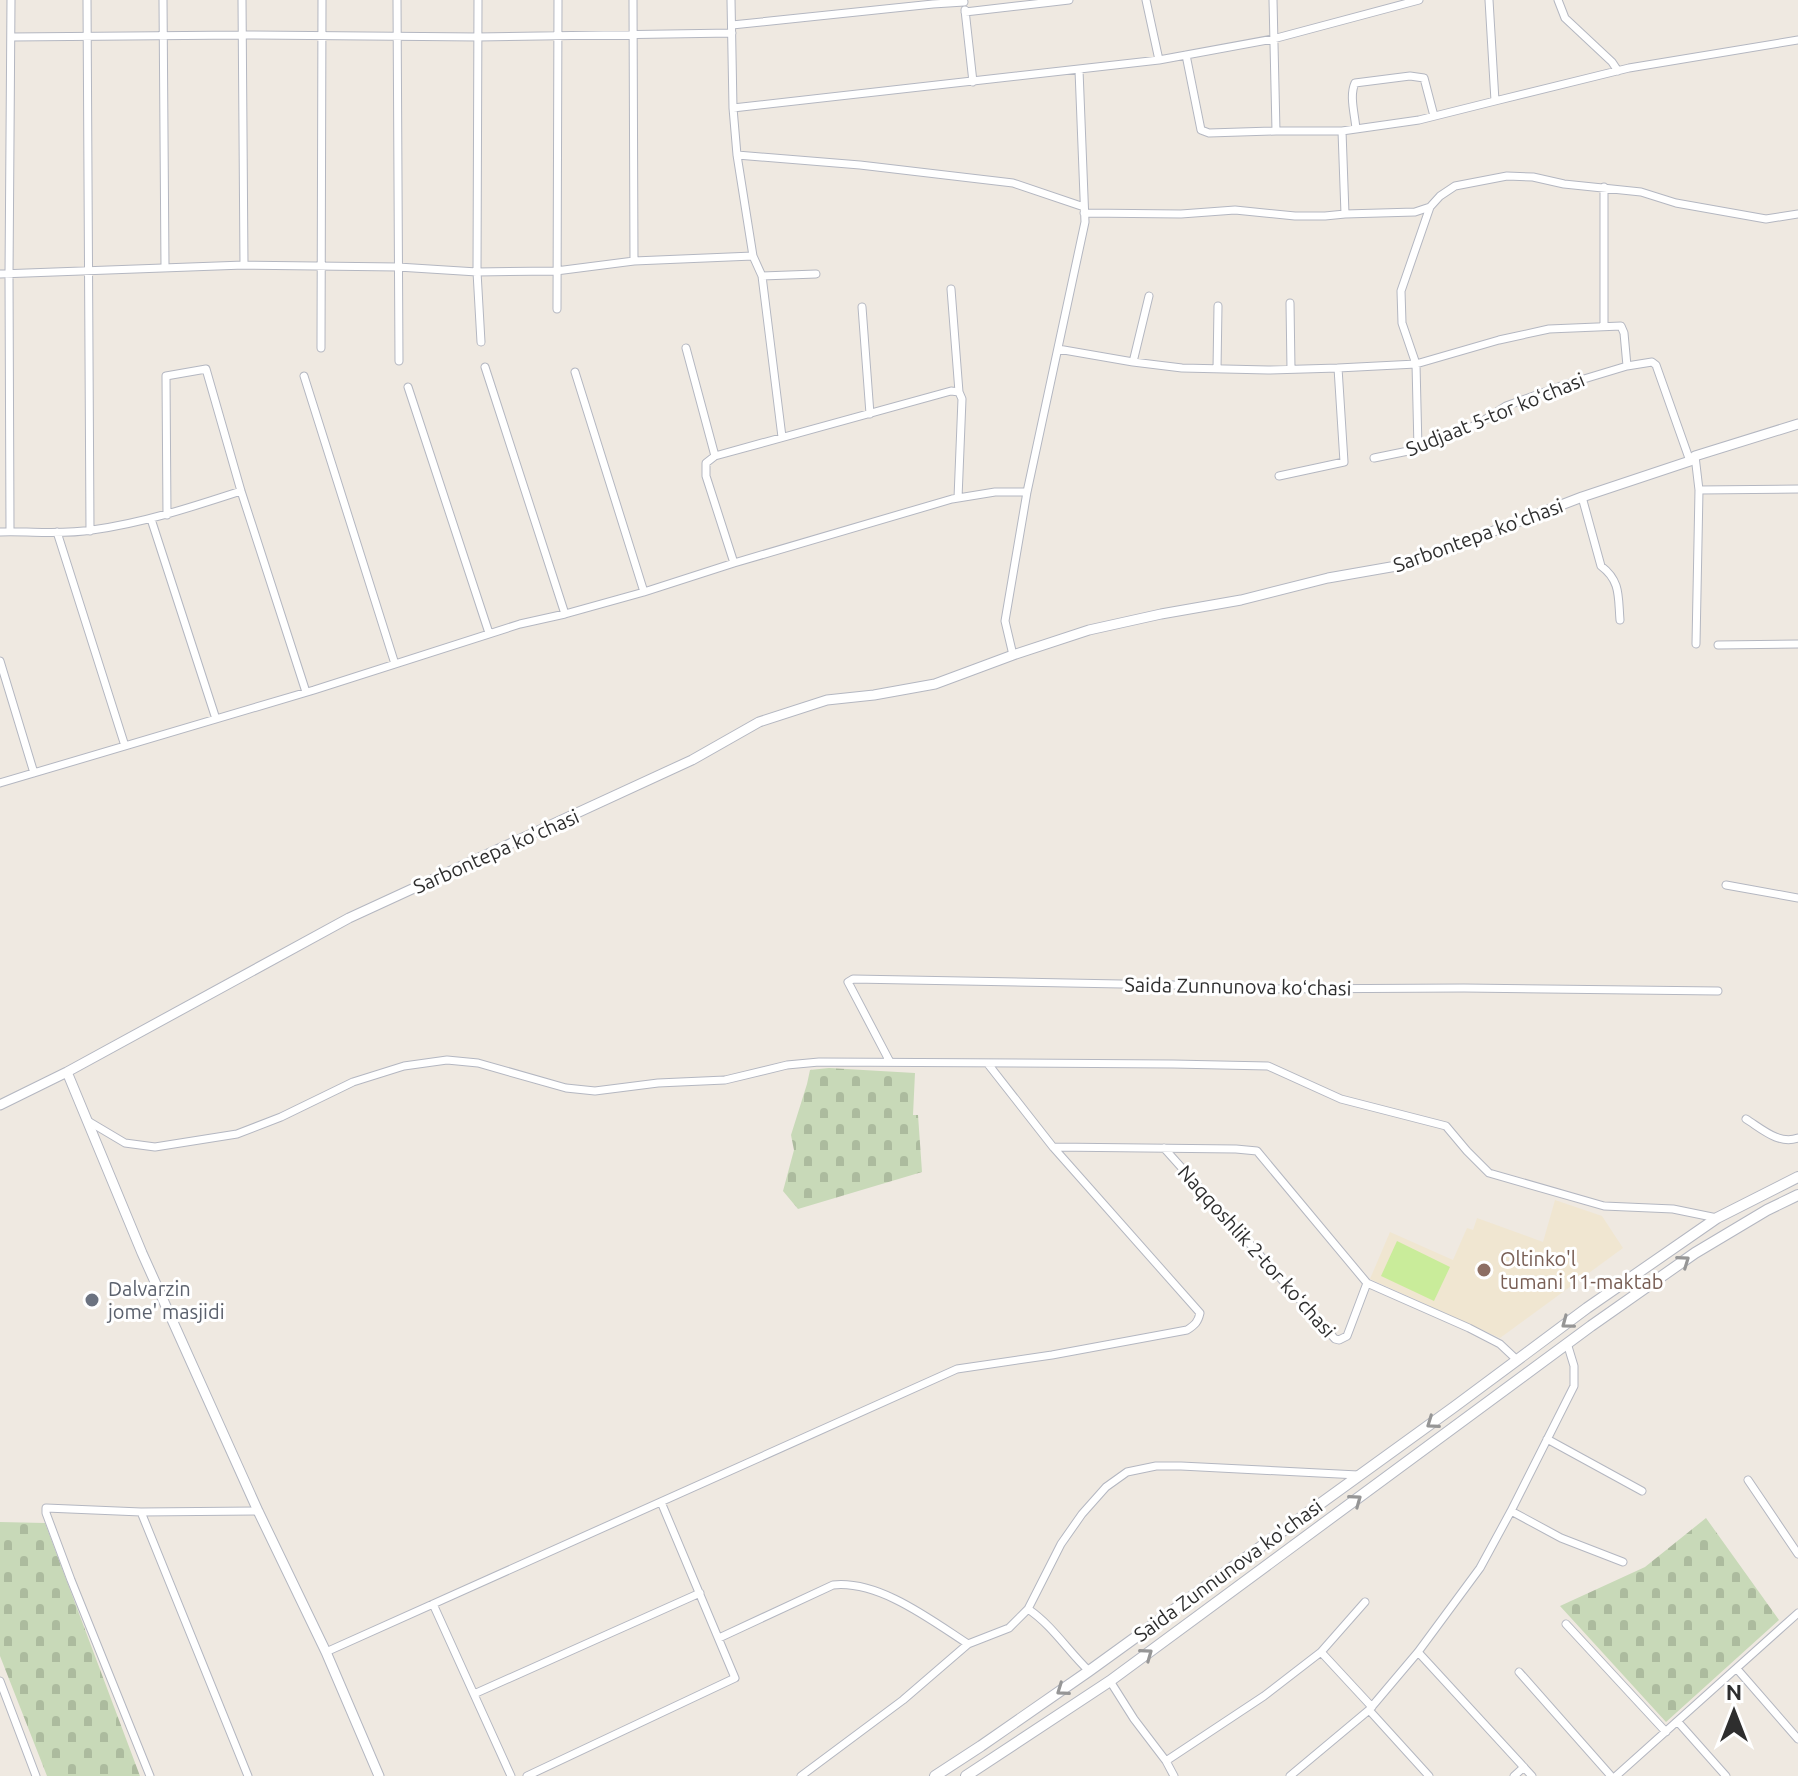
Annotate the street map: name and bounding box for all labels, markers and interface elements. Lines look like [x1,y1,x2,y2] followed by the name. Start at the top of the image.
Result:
[1402,368,1588,460] street label: Sudjaat 5-tor koʻchasi
[1390,494,1566,576] street label: Sarbontepa ko'chasi
[410,804,582,898] street label: Sarbontepa ko'chasi
[1124,973,1352,999] street label: Saida Zunnunova koʻchasi
[1174,1160,1340,1342] street label: Naqqoshlik 2-tor koʻchasi
[1500,1247,1663,1293] place label: Oltinko'l tumani 11-maktab
[1676,1256,1690,1271] one-way arrow
[1475,1261,1493,1279] marker: Oltinko'l tumani 11-maktab
[106,1277,225,1323] place label: Dalvarzin jome' masjidi
[83,1291,101,1309] marker: Dalvarzin jome' masjidi
[1561,1313,1576,1327] one-way arrow
[1426,1413,1440,1428] one-way arrow
[1129,1494,1327,1646] street label: Saida Zunnunova ko'chasi
[1347,1495,1362,1510] one-way arrow
[1138,1650,1153,1664] one-way arrow
[1694,1672,1774,1752] north arrow
[1726,1679,1742,1704] text: N
[1056,1680,1070,1695] one-way arrow

